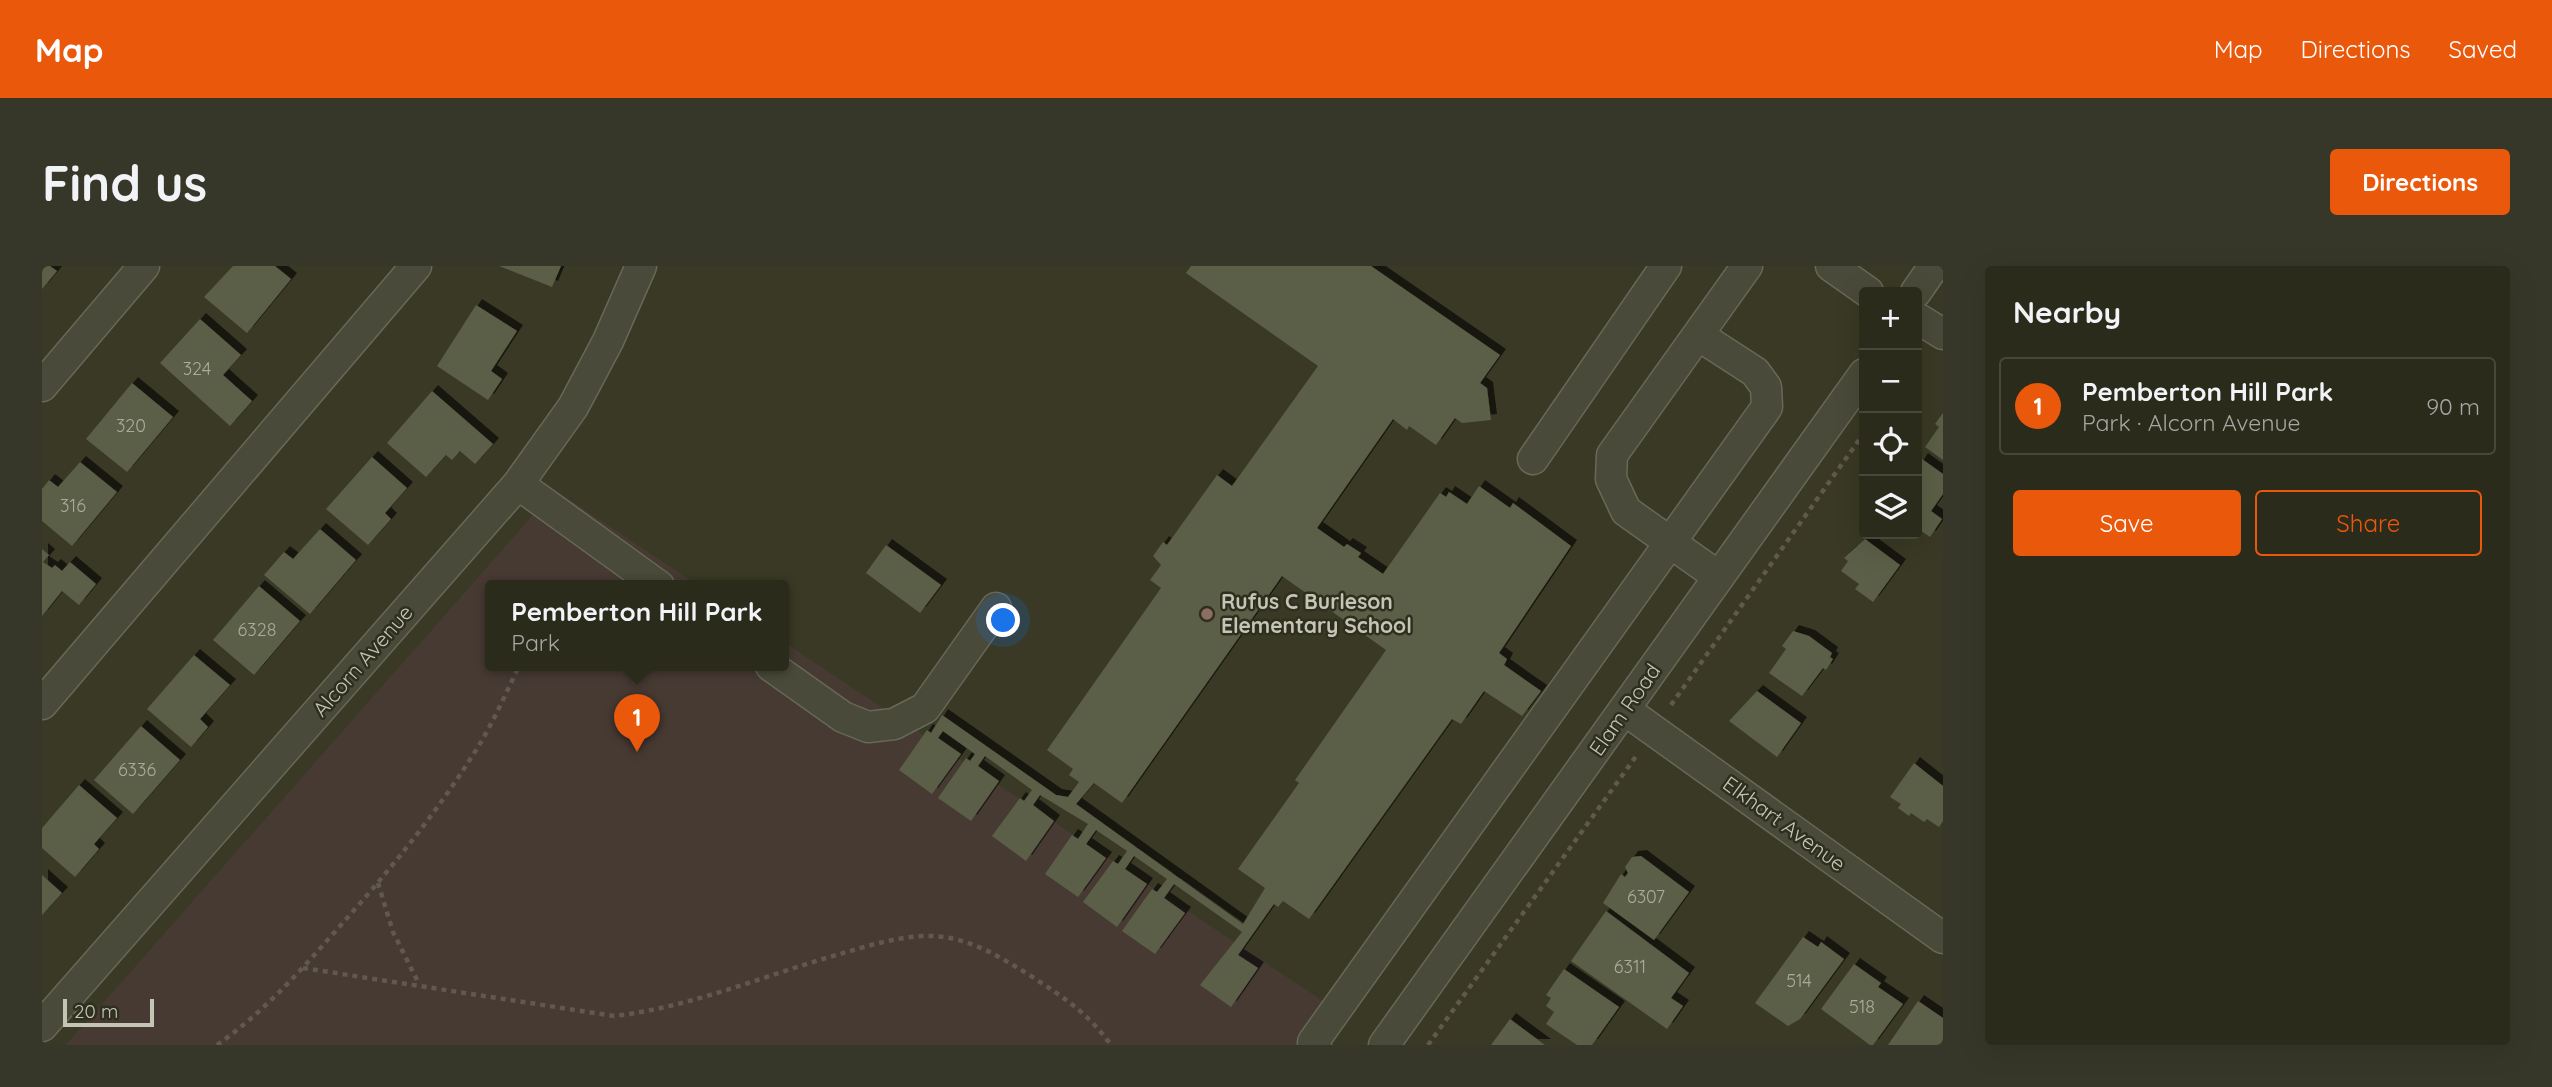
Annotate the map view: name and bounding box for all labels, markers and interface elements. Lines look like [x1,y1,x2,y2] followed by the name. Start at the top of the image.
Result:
[35,29,103,70] text: Map
[2214,34,2263,64] text: Map
[2301,34,2411,64] text: Directions
[2449,34,2517,64] text: Saved
[2330,149,2510,215] button: Directions
[42,152,207,213] text: Find us
[1859,287,1922,539] map controls
[1859,287,1922,350] button: +
[2013,293,2121,331] text: Nearby
[1859,350,1922,413] button: −
[183,357,211,380] house number: 324
[2082,375,2333,408] text: Pemberton Hill Park
[2034,392,2042,421] text: 1
[2426,392,2480,421] text: 90 m
[2082,408,2301,437] text: Park · Alcorn Avenue
[1859,413,1922,476] button: locate
[116,414,146,437] house number: 320
[1859,476,1922,539] button: layers
[2013,490,2241,556] button: Save
[2255,490,2482,556] button: Share
[60,494,86,517] house number: 316
[485,580,789,671] popup
[1221,588,1412,638] place label: Rufus C Burleson Elementary School
[511,595,763,628] text: Pemberton Hill Park
[307,599,418,722] street label: Alcorn Avenue
[986,603,1020,637] your location
[1199,606,1215,622] marker: Rufus C Burleson Elementary School
[238,618,276,641] house number: 6328
[511,628,560,657] text: Park
[1583,658,1665,760] street label: Elam Road
[614,694,660,752] pin: 1
[118,758,156,781] house number: 6336
[1718,770,1851,876] street label: Elkhart Avenue
[1627,885,1665,908] house number: 6307
[1614,955,1646,978] house number: 6311
[1786,969,1812,992] house number: 514
[1849,995,1875,1018] house number: 518
[63,996,154,1028] scale bar
[74,999,118,1023] text: 20 m

